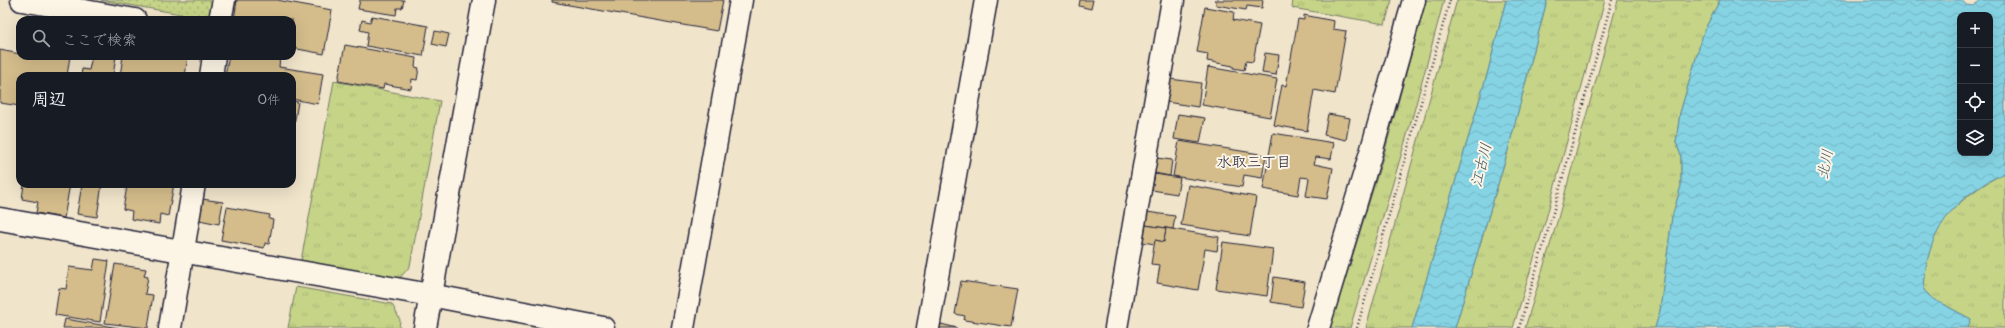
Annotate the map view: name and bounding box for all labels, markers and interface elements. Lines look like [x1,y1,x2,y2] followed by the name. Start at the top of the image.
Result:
[1957,12,1993,156] map controls
[1957,12,1993,48] button: +
[16,16,296,60] search box
[30,27,52,49] icon: search
[62,27,137,50] text: ここで検索
[1957,48,1993,84] button: −
[1957,84,1993,120] button: locate
[32,85,66,111] text: 周辺
[257,89,280,108] text: 0件
[1957,120,1993,156] button: layers
[1463,140,1496,189] water label: 江古川
[1809,147,1838,181] water label: 北川
[1216,149,1292,172] district label: 水取三丁目

